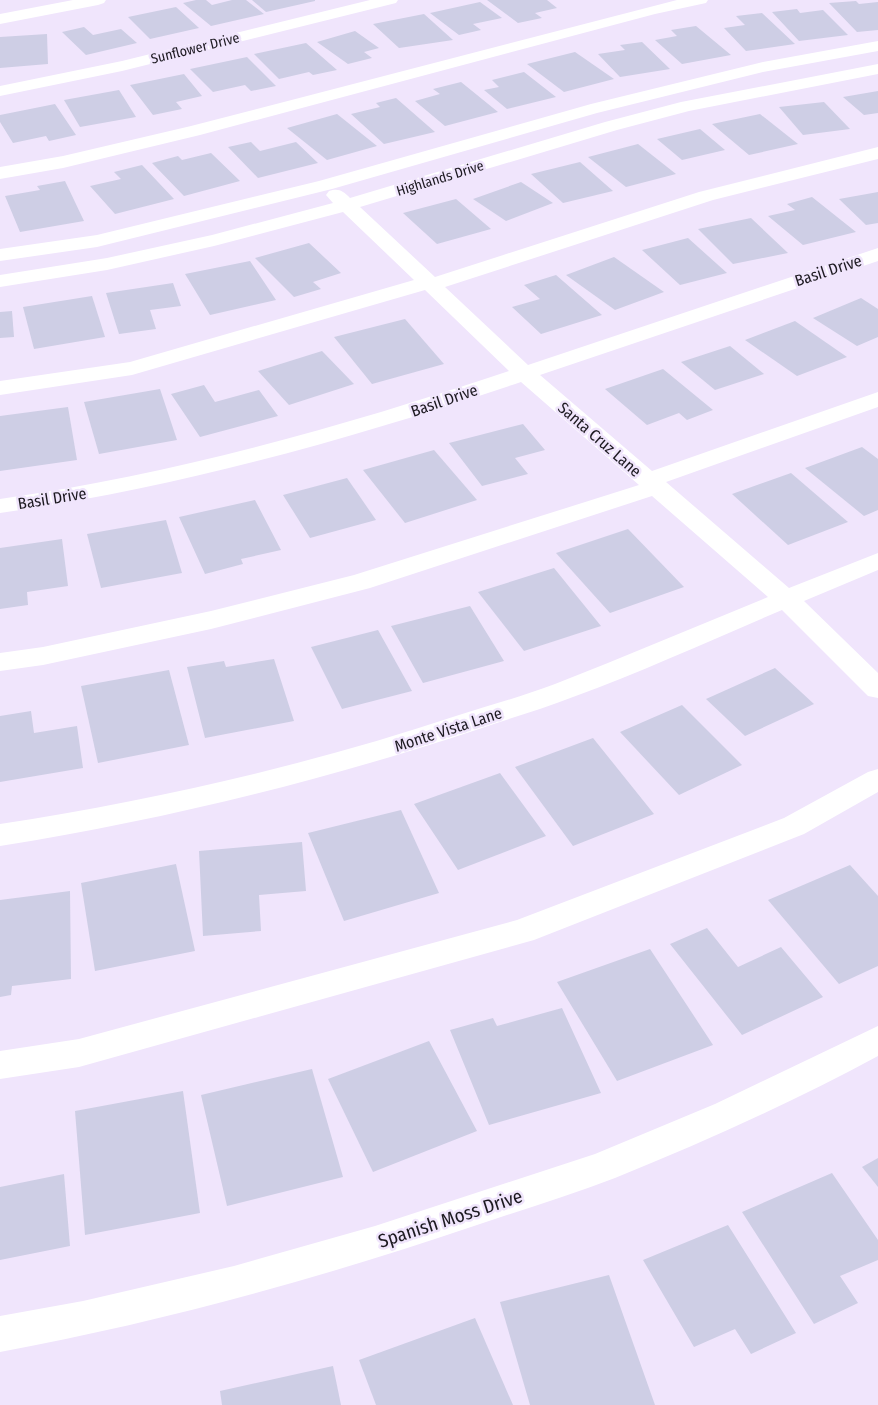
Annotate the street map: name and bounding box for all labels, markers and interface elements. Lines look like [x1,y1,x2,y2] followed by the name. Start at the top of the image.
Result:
[149,29,241,68] street label: Sunflower Drive
[395,157,486,200] street label: Highlands Drive
[792,251,864,290] street label: Basil Drive
[408,380,480,421] street label: Basil Drive
[554,398,645,481] street label: Santa Cruz Lane
[16,484,88,513] street label: Basil Drive
[392,703,504,756] street label: Monte Vista Lane
[375,1184,525,1253] street label: Spanish Moss Drive

